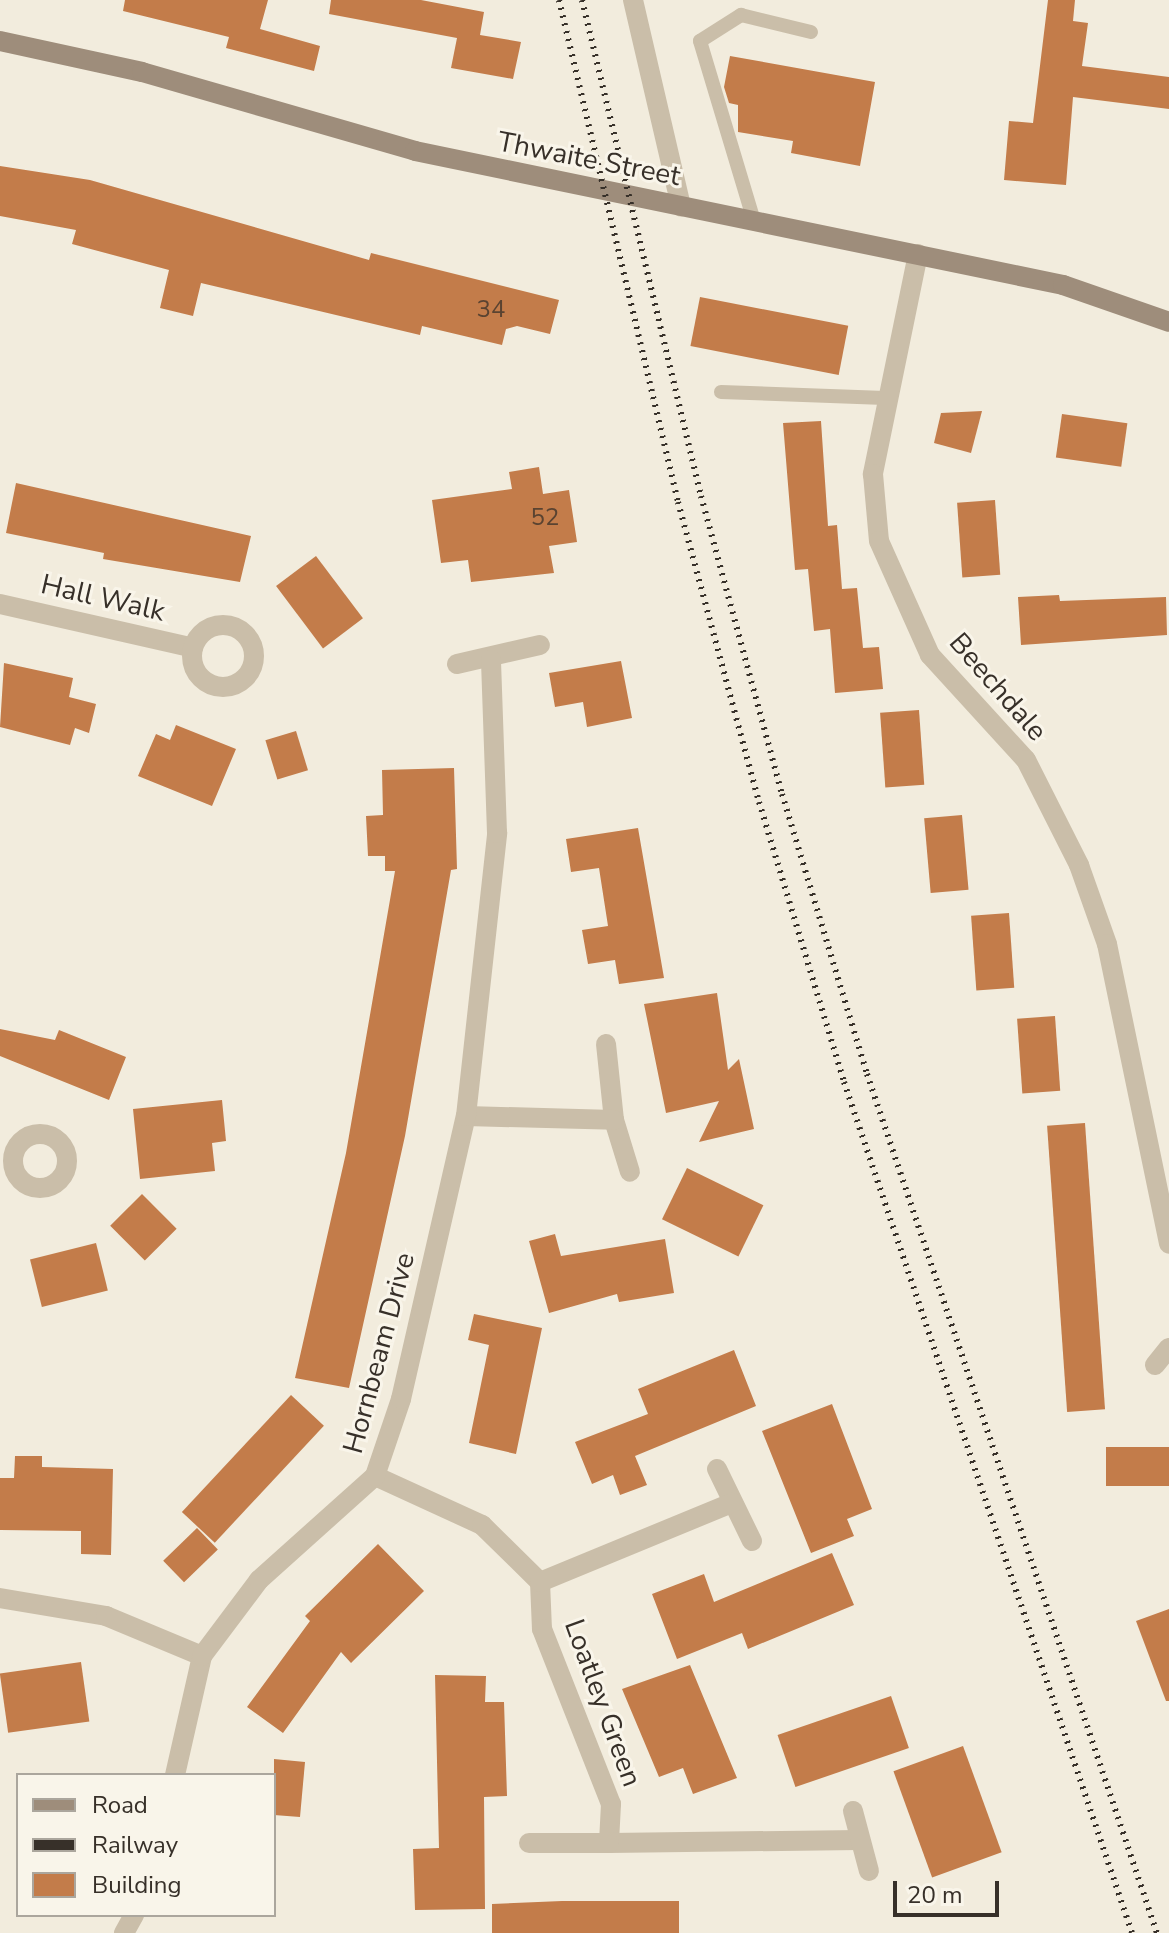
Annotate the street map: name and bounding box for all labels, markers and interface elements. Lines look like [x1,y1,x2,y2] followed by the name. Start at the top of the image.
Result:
[495,125,683,193] street label: Thwaite Street
[477,296,505,324] house number: 34
[531,504,559,532] house number: 52
[38,567,168,629] street label: Hall Walk
[942,626,1054,748] street label: Beechdale
[336,1249,422,1457] street label: Hornbeam Drive
[557,1615,649,1791] street label: Loatley Green
[16,1773,276,1917] legend
[92,1789,148,1821] text: Road
[92,1829,178,1861] text: Railway
[897,1865,1003,1915] scale bar
[92,1869,182,1901] text: Building
[907,1879,963,1911] text: 20 m

